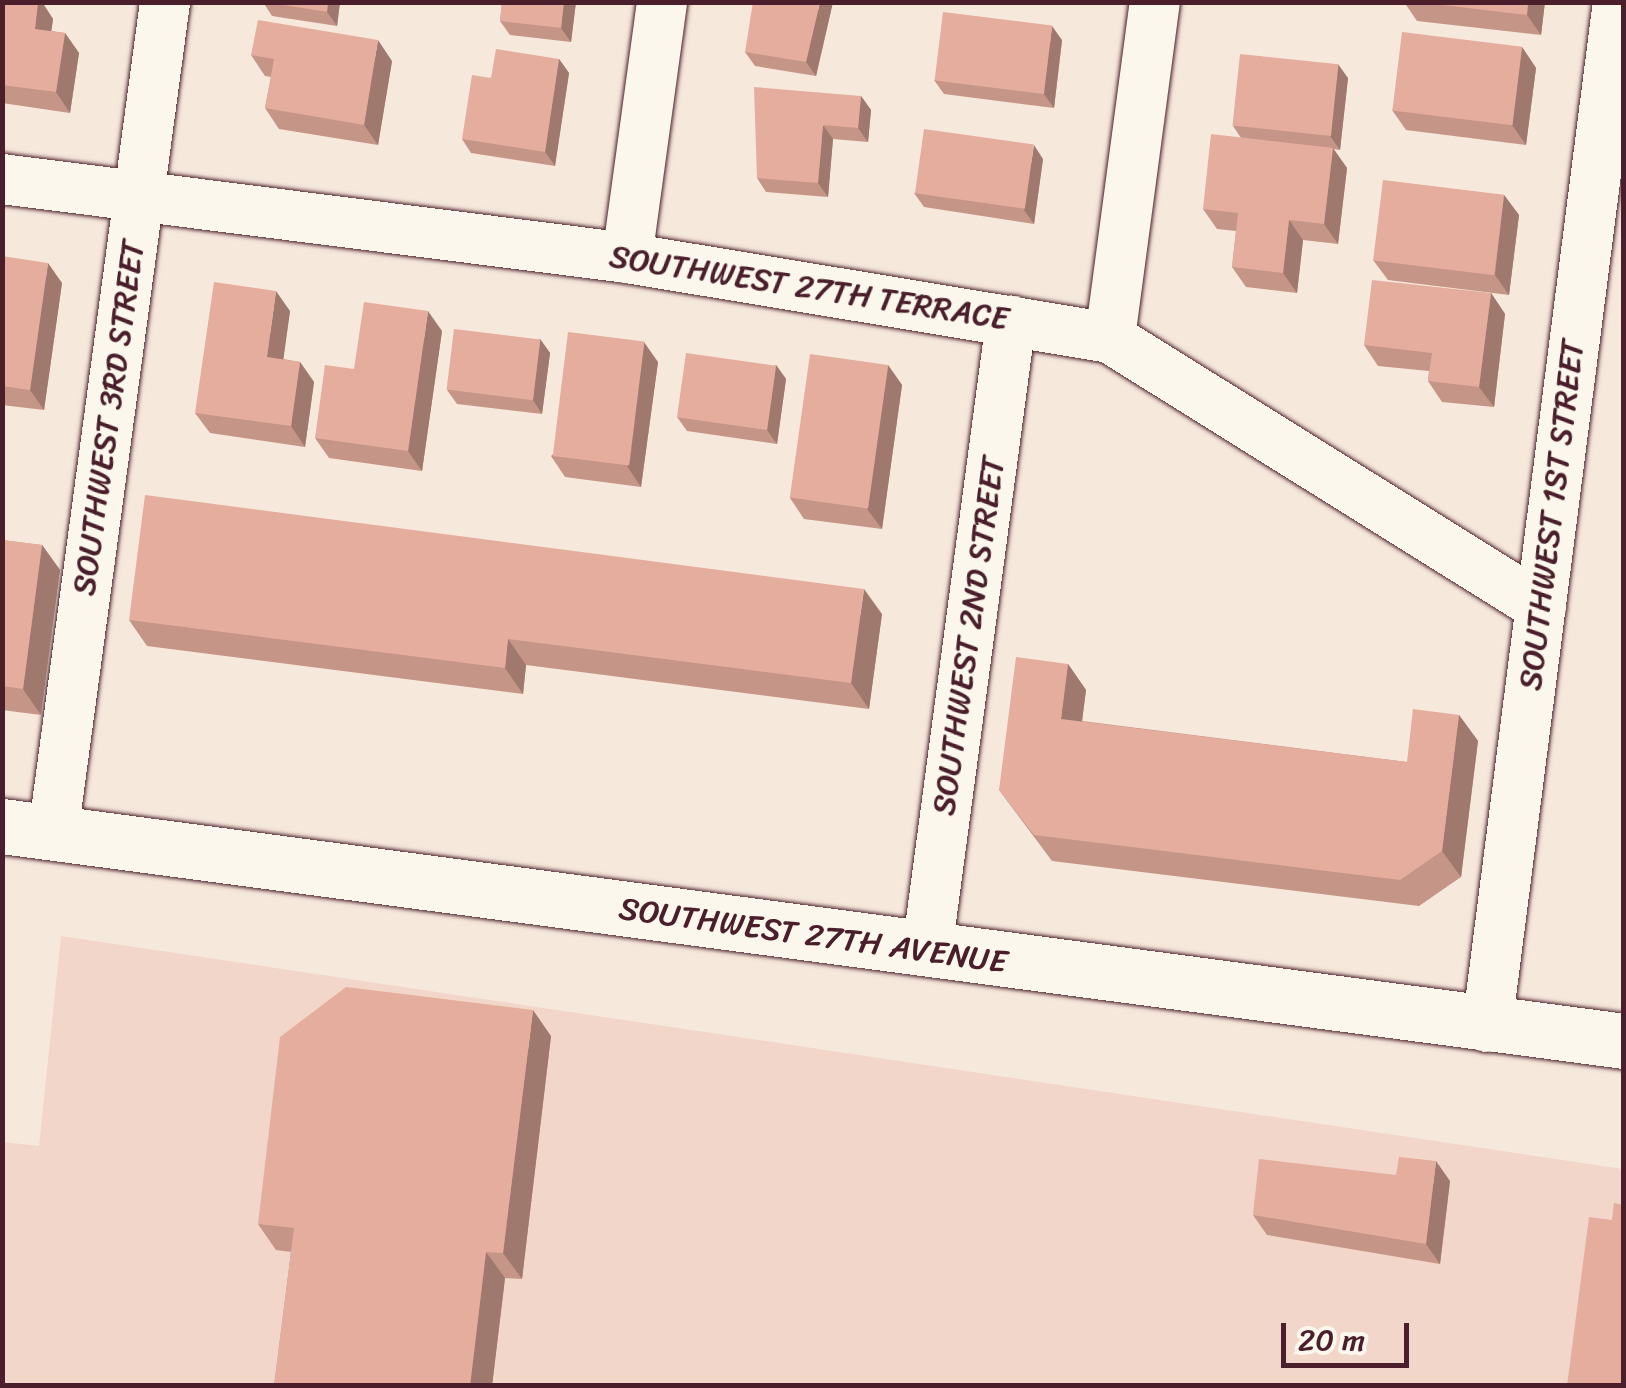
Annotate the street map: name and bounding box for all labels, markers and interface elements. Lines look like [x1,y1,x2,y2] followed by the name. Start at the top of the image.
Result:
[65,236,153,600] street label: SOUTHWEST 3RD STREET
[605,237,1013,339] street label: SOUTHWEST 27TH TERRACE
[1511,336,1593,694] street label: SOUTHWEST 1ST STREET
[925,452,1013,820] street label: SOUTHWEST 2ND STREET
[616,890,1010,982] street label: SOUTHWEST 27TH AVENUE
[1286,1303,1414,1365] scale bar
[1298,1313,1365,1367] text: 20 m

